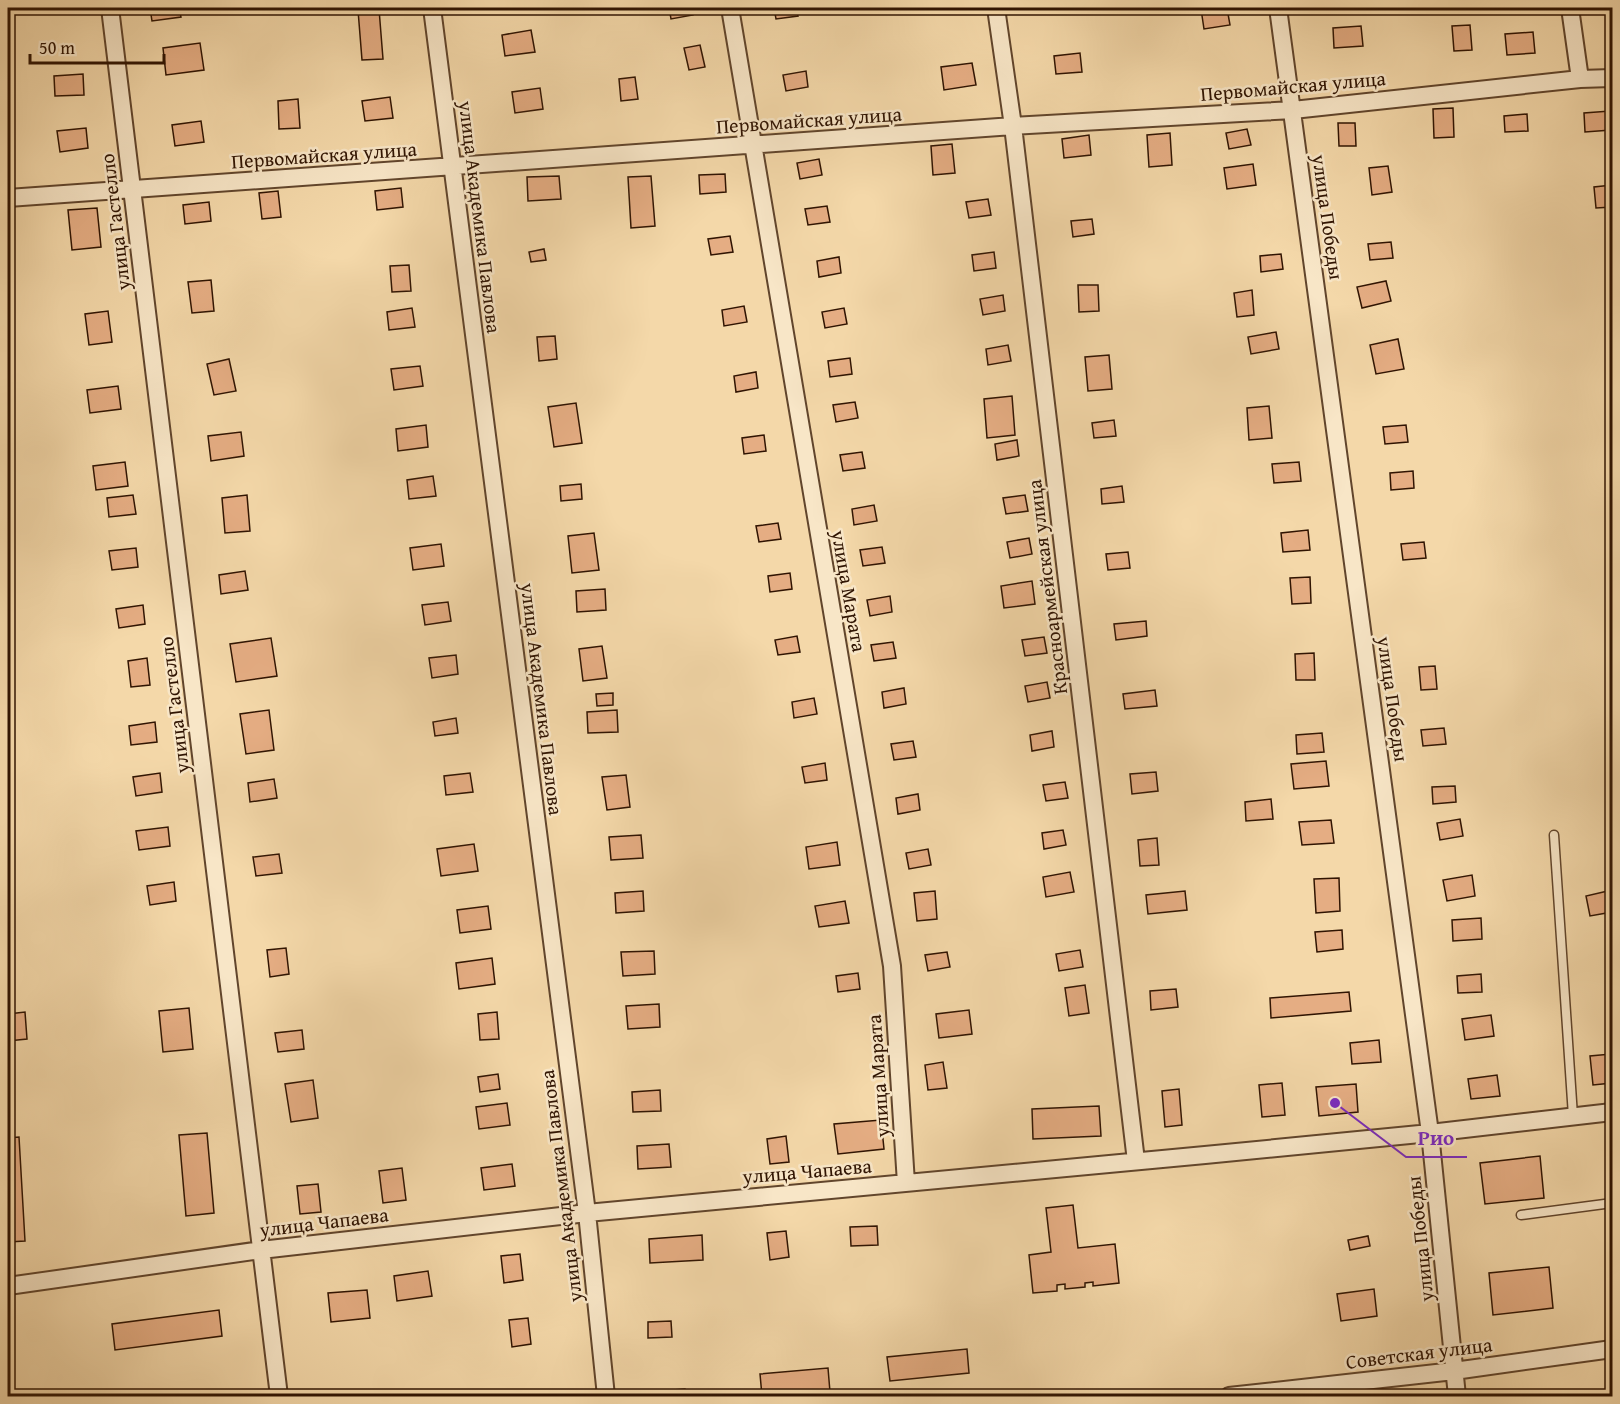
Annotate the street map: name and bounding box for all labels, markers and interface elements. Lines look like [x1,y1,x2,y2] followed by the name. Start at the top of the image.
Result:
[30,27,164,65] scale bar
[39,34,75,61] text: 50 m
[1199,63,1387,108] street label: Первомайская улица
[452,98,509,335] street label: улица Академика Павлова
[715,99,903,140] street label: Первомайская улица
[230,134,418,175] street label: Первомайская улица
[92,152,137,293] street label: улица Гастелло
[1305,152,1352,281] street label: улица Победы
[1019,477,1074,696] street label: Красноармейская улица
[824,527,875,655] street label: улица Марата
[514,580,571,817] street label: улица Академика Павлова
[1370,634,1417,763] street label: улица Победы
[151,635,196,776] street label: улица Гастелло
[859,1013,896,1139] street label: улица Марата
[532,1068,589,1305] street label: улица Академика Павлова
[1406,1118,1467,1157] callout: Рио
[1418,1122,1454,1153] text: Рио
[740,1150,873,1191] street label: улица Чапаева
[1398,1175,1441,1304] street label: улица Победы
[257,1199,390,1244] street label: улица Чапаева
[1344,1329,1494,1376] street label: Советская улица

